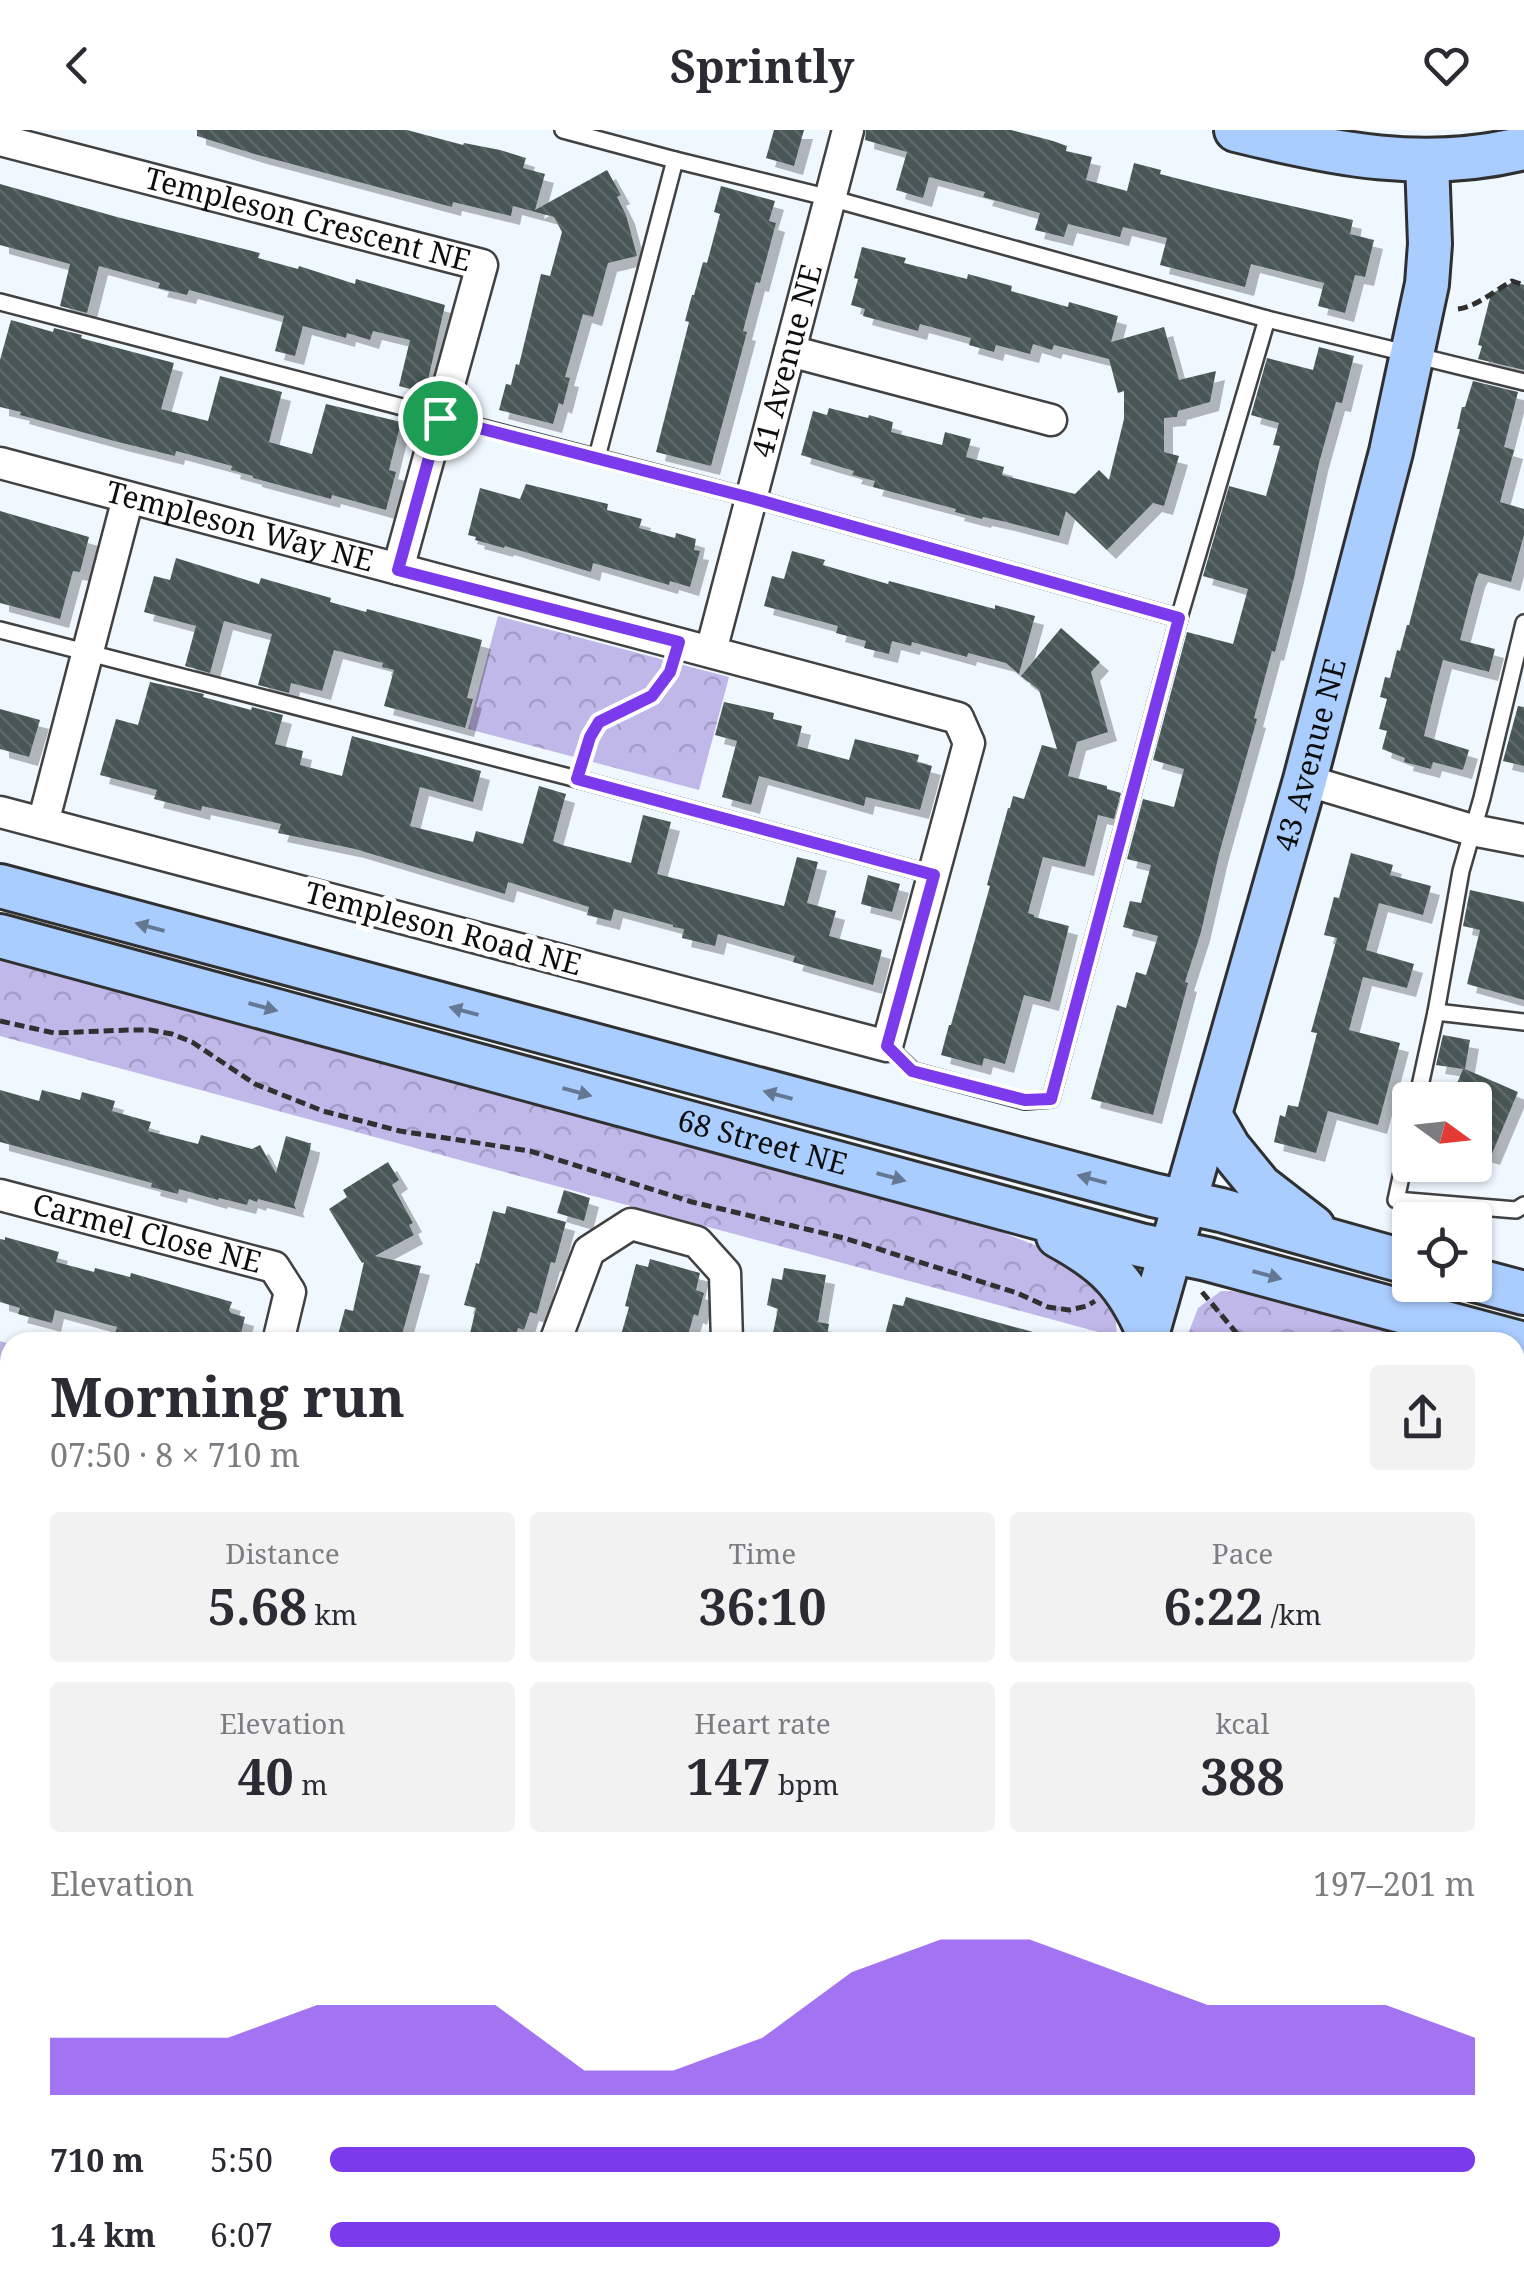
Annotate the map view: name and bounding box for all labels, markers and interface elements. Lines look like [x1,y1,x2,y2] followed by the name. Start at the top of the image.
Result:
[670,35,854,96] text: Sprintly
[50,38,105,93] icon: back
[1419,38,1474,93] icon: heart
[141,156,476,280] street label: Templeson Crescent NE
[741,259,831,461] street label: 41 Avenue NE
[398,376,483,461] pin
[413,391,468,446] icon: arrive
[102,470,378,581] street label: Templeson Way NE
[1264,654,1355,856] street label: 43 Avenue NE
[301,871,586,984] street label: Templeson Road NE
[134,918,165,934] one-way arrow
[248,1000,279,1016] one-way arrow
[448,1002,479,1018] one-way arrow
[1392,1082,1492,1182] north arrow
[1392,1082,1492,1302] map controls
[562,1085,593,1100] one-way arrow
[762,1086,793,1102] one-way arrow
[673,1099,852,1184] street label: 68 Street NE
[875,1169,906,1185] one-way arrow
[1076,1170,1107,1186] one-way arrow
[29,1182,266,1282] street label: Carmel Close NE
[1392,1202,1492,1302] button: locate
[1252,1268,1283,1284] one-way arrow
[50,1358,405,1433] text: Morning run
[1370,1365,1475,1470] button: share
[50,1433,300,1476] text: 07:50 · 8 × 710 m
[225,1534,340,1572] text: Distance
[729,1534,796,1572] text: Time
[1212,1534,1273,1572] text: Pace
[208,1572,307,1640] text: 5.68
[698,1572,827,1640] text: 36:10
[1163,1572,1263,1640] text: 6:22
[307,1595,357,1633] text: km
[1263,1595,1322,1633] text: /km
[219,1704,346,1742] text: Elevation
[694,1704,831,1742] text: Heart rate
[1215,1704,1270,1742] text: kcal
[237,1742,294,1810] text: 40
[686,1742,771,1810] text: 147
[1200,1742,1285,1810] text: 388
[294,1765,328,1803] text: m
[771,1765,839,1803] text: bpm
[50,1862,194,1905] text: Elevation
[1313,1862,1475,1905] text: 197–201 m
[50,2138,144,2181] text: 710 m
[210,2138,273,2181] text: 5:50
[50,2213,156,2256] text: 1.4 km
[210,2213,273,2256] text: 6:07

